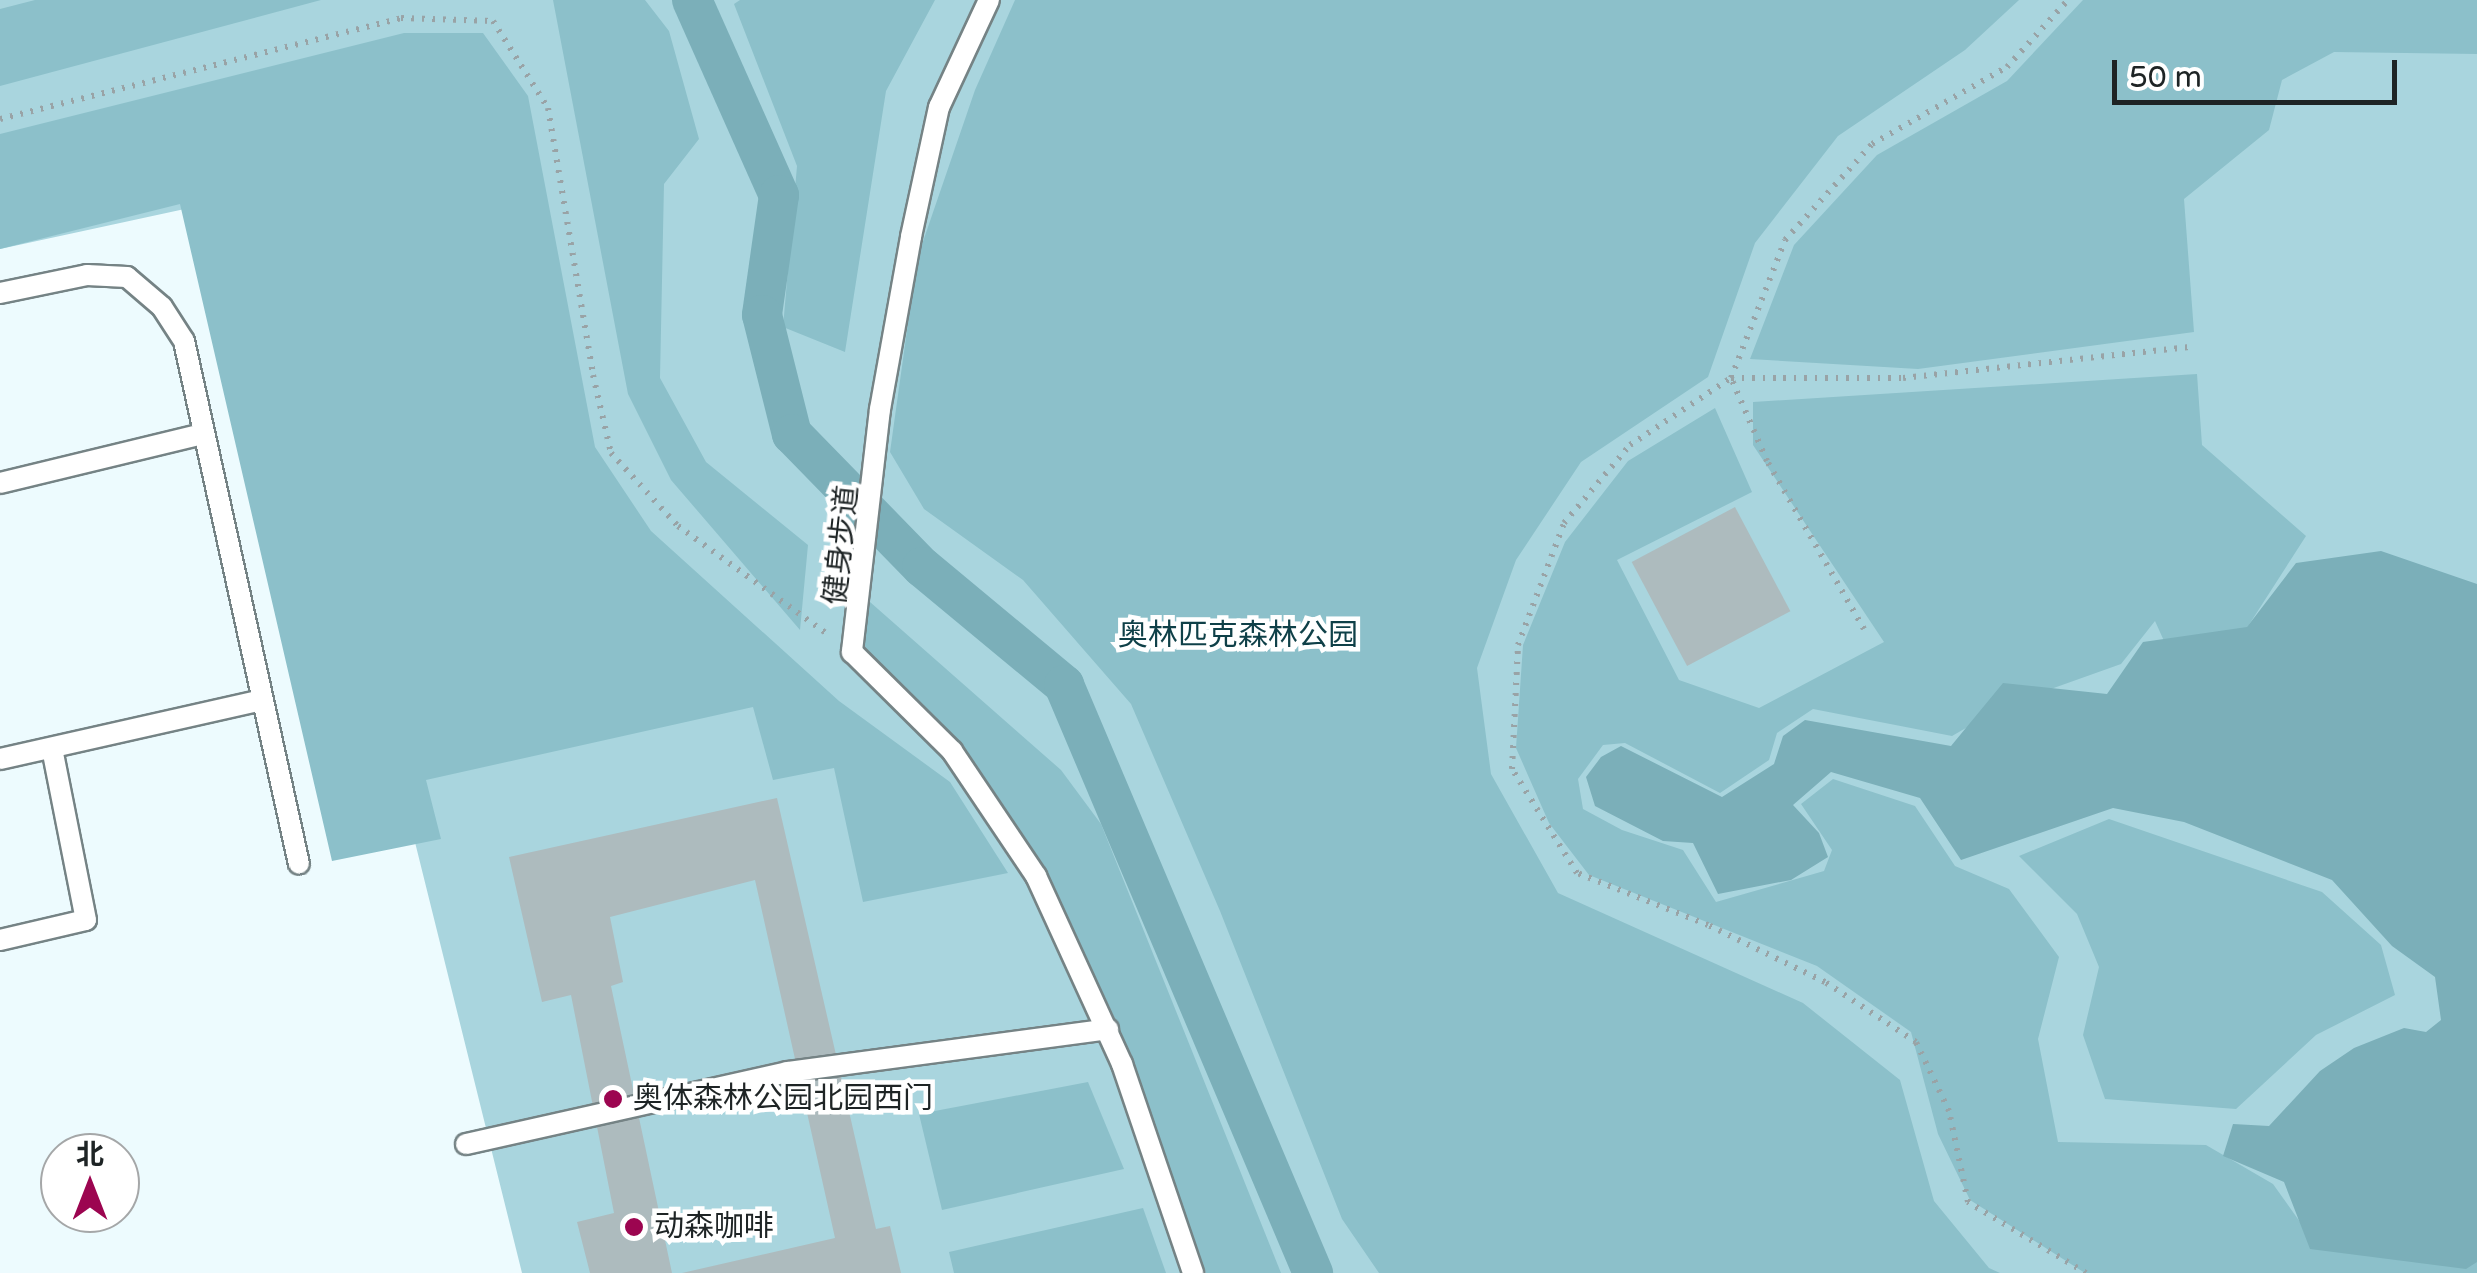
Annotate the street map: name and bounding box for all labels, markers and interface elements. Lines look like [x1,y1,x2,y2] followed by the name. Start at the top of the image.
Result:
[2117,40,2402,102] scale bar
[2129,59,2202,96] text: 50 m
[818,483,866,607] street label: 健身步道
[1118,618,1358,654] park label: 奥林匹克森林公园
[633,1081,933,1117] place label: 奥体森林公园北园西门
[602,1088,624,1110] marker: 奥体森林公园北园西门
[40,1133,140,1233] north arrow
[76,1138,104,1172] text: 北
[654,1209,774,1245] place label: 动森咖啡
[623,1216,645,1238] marker: 动森咖啡

